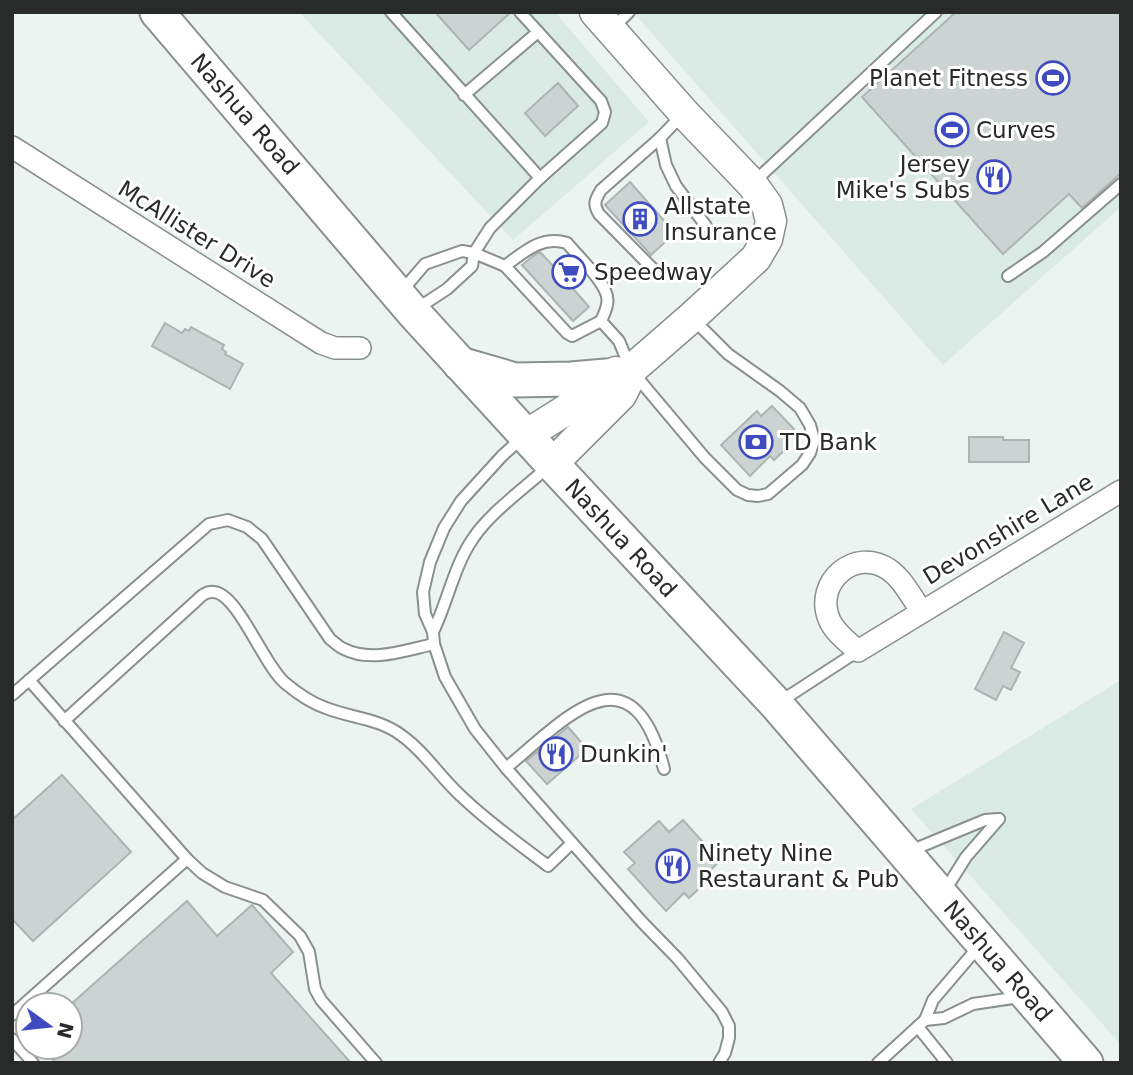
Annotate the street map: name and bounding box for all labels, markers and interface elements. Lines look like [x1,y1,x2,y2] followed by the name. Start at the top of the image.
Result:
[185,48,305,180] street label: Nashua Road
[1034,59,1072,97] sports icon: Planet Fitness
[869,65,1028,91] place label: Planet Fitness
[933,111,971,149] sports icon: Curves
[976,117,1056,143] place label: Curves
[836,151,970,203] place label: Jersey Mike's Subs
[975,158,1013,196] restaurant icon: Jersey Mike's Subs
[114,175,280,293] street label: McAllister Drive
[664,193,777,245] place label: Allstate Insurance
[621,200,659,238] building icon: Allstate Insurance
[550,253,588,291] supermarket icon: Speedway
[594,259,713,285] place label: Speedway
[737,423,775,461] bank icon: TD Bank
[779,429,878,455] place label: TD Bank
[919,468,1097,590] street label: Devonshire Lane
[560,474,682,602] street label: Nashua Road
[537,735,575,773] restaurant icon: Dunkin'
[580,741,667,767] place label: Dunkin'
[698,840,899,892] place label: Ninety Nine Restaurant & Pub
[654,847,692,885] restaurant icon: Ninety Nine Restaurant & Pub
[938,895,1058,1027] street label: Nashua Road
[14,991,84,1061] north arrow
[53,1020,78,1041] text: N

